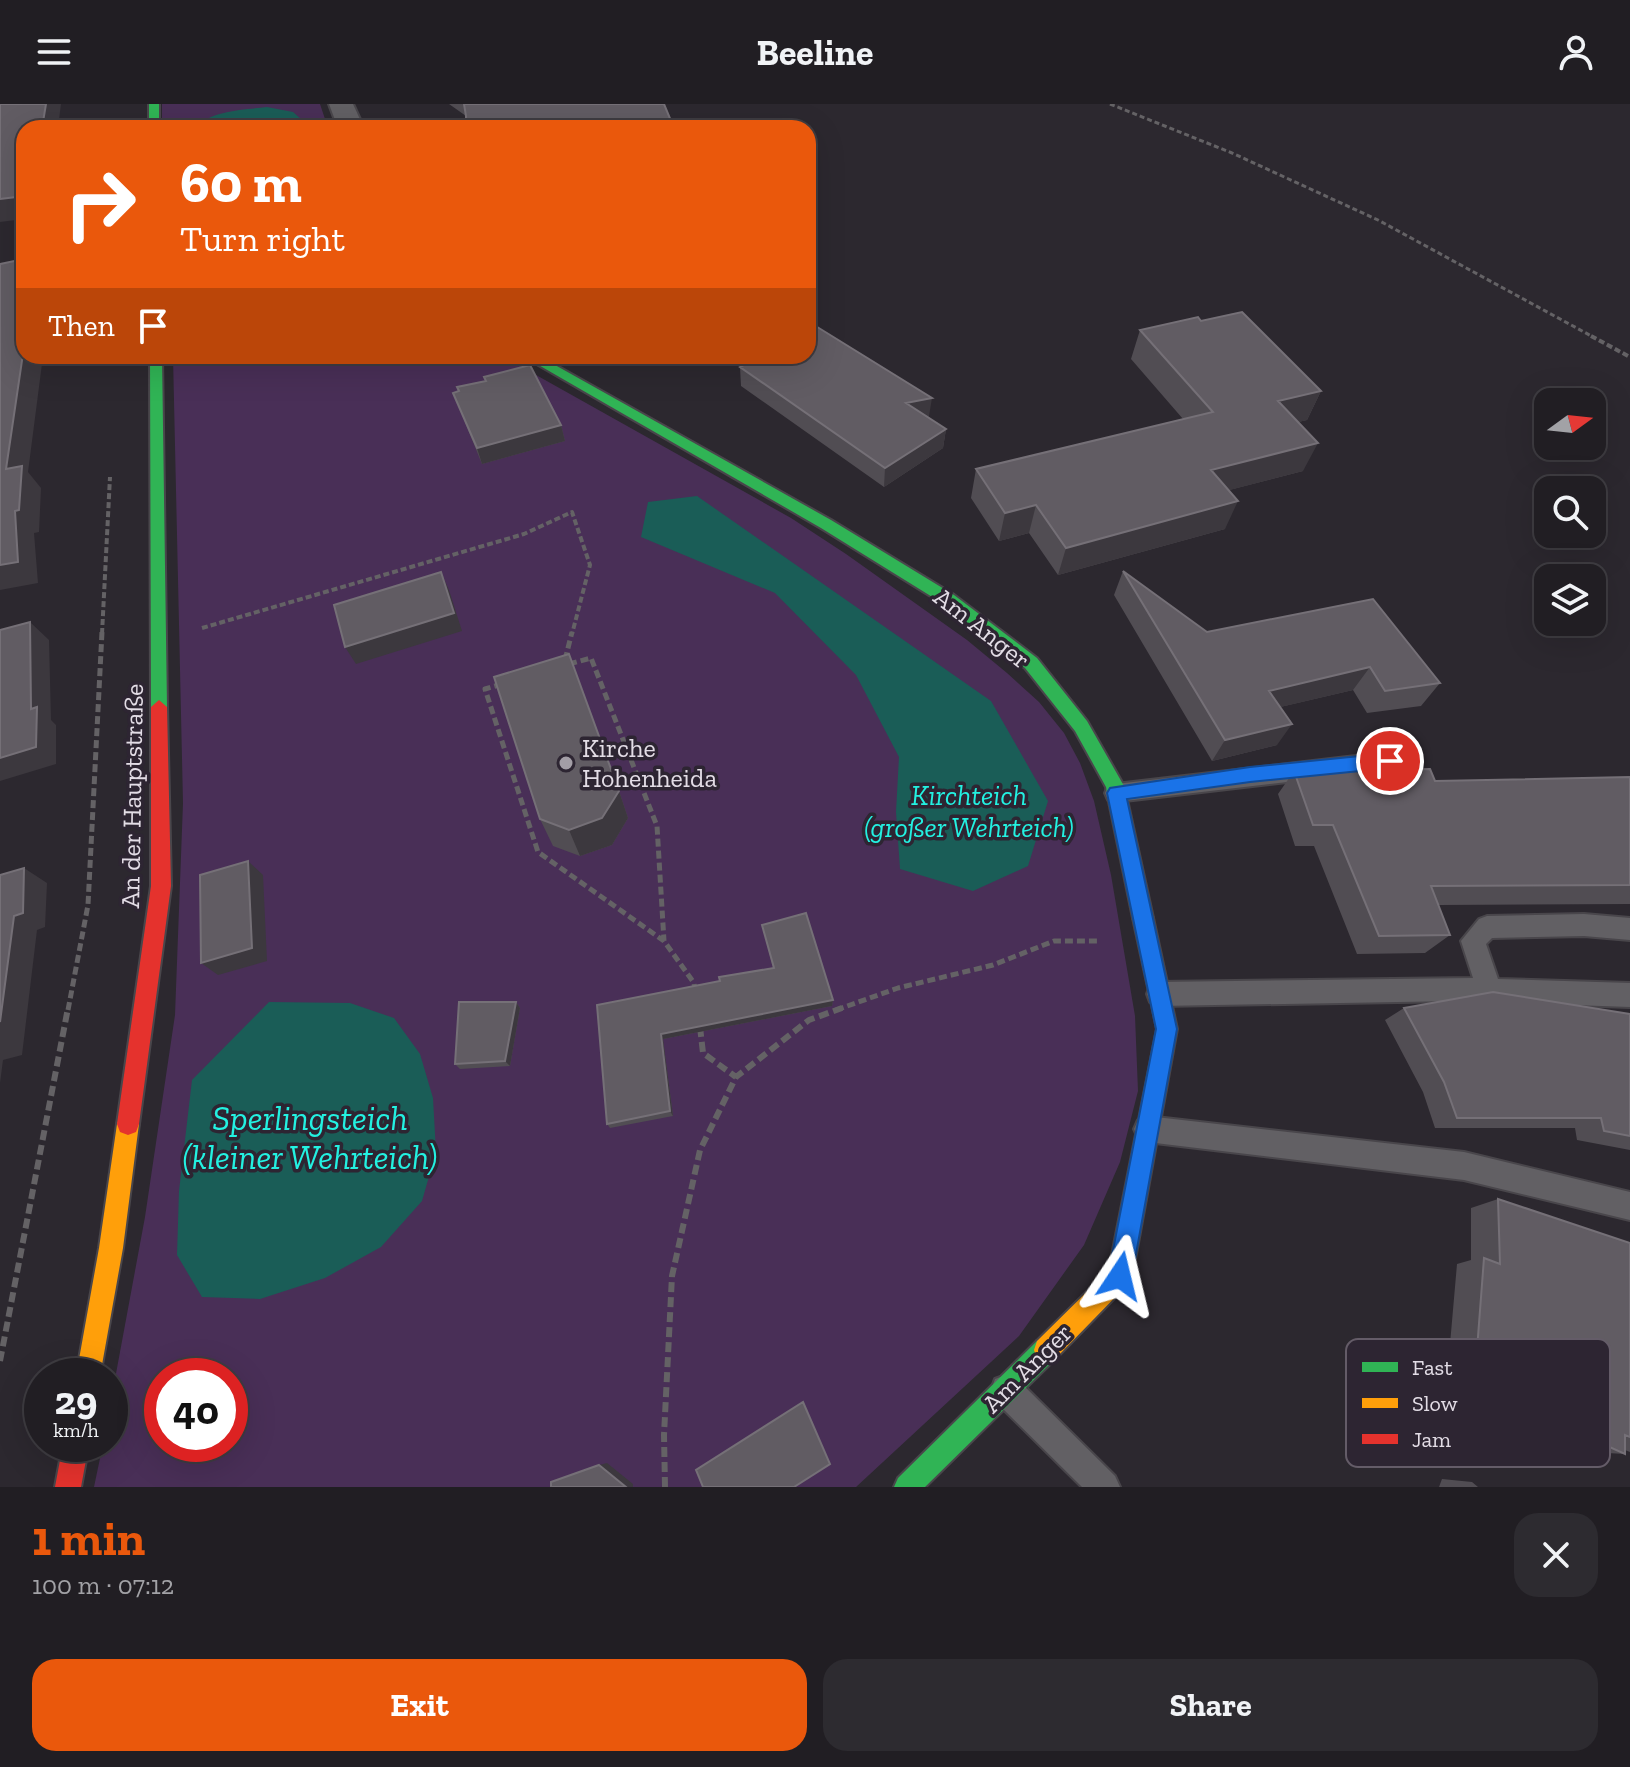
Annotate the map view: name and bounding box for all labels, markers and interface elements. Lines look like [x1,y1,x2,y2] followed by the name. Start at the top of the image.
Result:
[32,30,76,74] icon: menu
[1554,30,1598,74] icon: person
[757,31,873,74] text: Beeline
[180,149,302,216] text: 60 m
[48,152,152,256] icon: right
[180,217,345,260] text: Turn right
[131,304,175,348] icon: arrive
[48,308,115,344] text: Then
[1534,388,1606,460] north arrow
[1534,388,1606,636] map controls
[1534,476,1606,548] button: search
[1534,564,1606,636] button: layers
[927,580,1037,676] street label: Am Anger
[114,683,150,909] street label: An der Hauptstraße
[1356,727,1424,795] pin
[582,732,717,794] place label: Kirche Hohenheida
[1368,739,1412,783] icon: arrive
[557,754,575,772] marker: Kirche Hohenheida
[864,779,1074,844] water label: Kirchteich (großer Wehrteich)
[183,1098,437,1178] water label: Sperlingsteich (kleiner Wehrteich)
[1078,1234,1162,1318] position arrow
[976,1317,1078,1419] street label: Am Anger
[1346,1339,1610,1467] legend
[1412,1354,1453,1381] text: Fast
[144,1358,248,1462] speed limit sign: 40
[55,1376,97,1424] text: 29
[1412,1390,1458,1417] text: Slow
[53,1418,99,1442] text: km/h
[1412,1426,1451,1453] text: Jam
[32,1510,145,1567] text: 1 min
[1514,1513,1598,1597] button: close
[32,1569,174,1601] text: 100 m · 07:12
[32,1659,807,1751] button: Exit
[823,1659,1598,1751] button: Share

